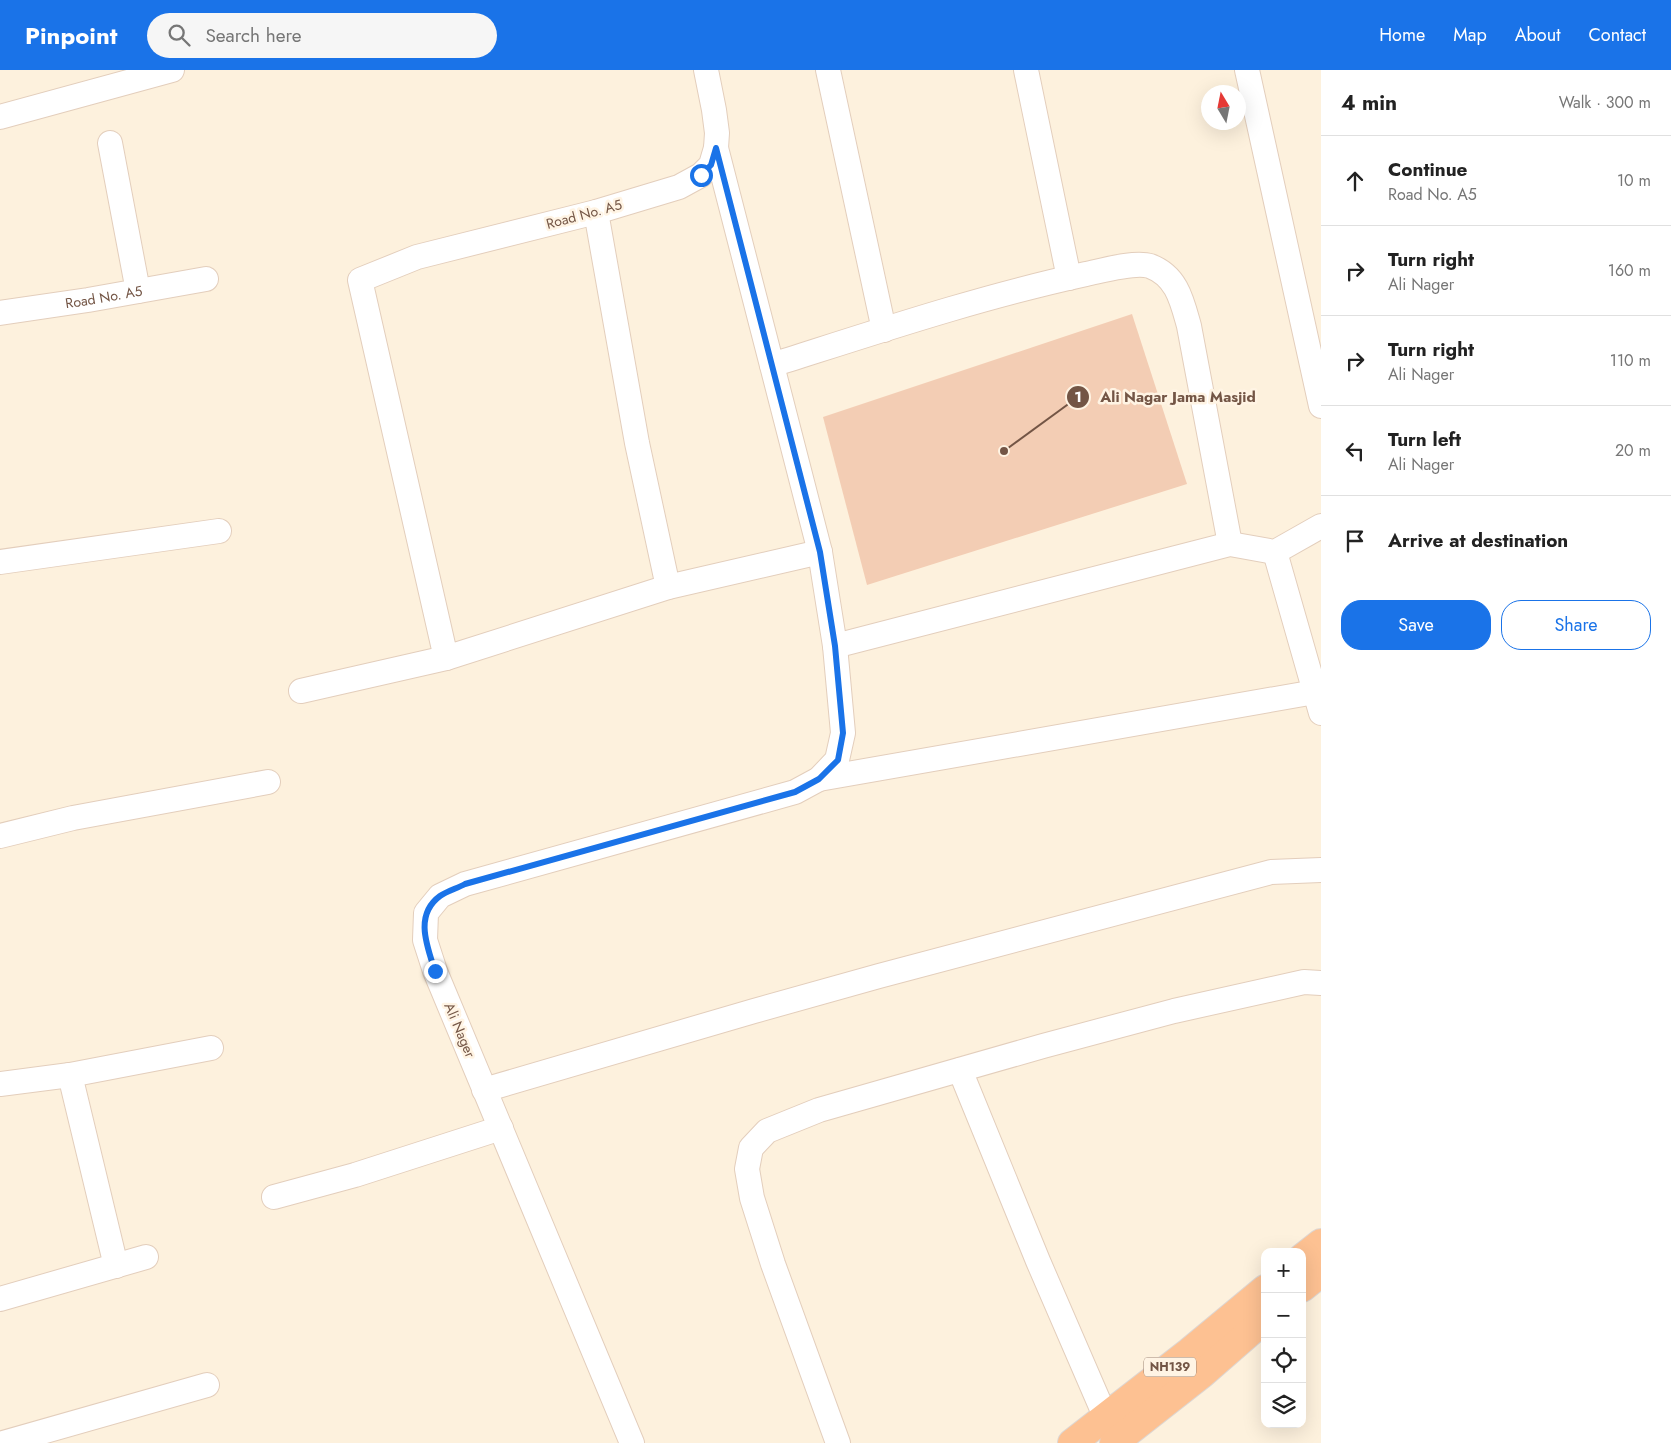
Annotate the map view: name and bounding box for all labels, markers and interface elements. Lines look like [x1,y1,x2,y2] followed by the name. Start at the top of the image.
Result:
[147,13,497,58] search box
[25,18,117,53] text: Pinpoint
[165,21,193,49] icon: search
[205,22,302,49] text: Search here
[1379,22,1425,48] text: Home
[1453,22,1487,48] text: Map
[1515,22,1560,48] text: About
[1588,22,1646,48] text: Contact
[1201,85,1246,130] north arrow
[1341,88,1397,118] text: 4 min
[1559,91,1651,114] text: Walk · 300 m
[1388,156,1467,183] text: Continue
[690,164,713,187] route start
[1341,167,1369,195] icon: ahead
[1617,169,1651,192] text: 10 m
[1388,183,1477,206] text: Road No. A5
[544,194,624,234] street label: Road No. A5
[1388,246,1474,273] text: Turn right
[1341,257,1369,285] icon: right
[1608,259,1651,282] text: 160 m
[1388,273,1454,296] text: Ali Nager
[64,281,144,313] street label: Road No. A5
[1388,336,1474,363] text: Turn right
[1341,347,1369,375] icon: right
[1610,349,1651,372] text: 110 m
[1388,363,1454,386] text: Ali Nager
[1066,382,1266,412] callout: Ali Nagar Jama Masjid
[1074,386,1082,408] text: 1
[1099,386,1256,408] text: Ali Nagar Jama Masjid
[1388,426,1461,453] text: Turn left
[1341,437,1369,465] icon: left
[1615,439,1651,462] text: 20 m
[1388,453,1454,476] text: Ali Nager
[1341,527,1369,555] icon: arrive
[1388,527,1568,554] text: Arrive at destination
[1341,600,1491,650] button: Save
[1501,600,1651,650] button: Share
[424,960,447,983] route end
[439,999,481,1061] street label: Ali Nager
[1261,1248,1306,1428] map controls
[1261,1248,1306,1293] button: +
[1261,1293,1306,1338] button: −
[1261,1338,1306,1383] button: locate
[1144,1358,1196,1376] road number: NH139
[1261,1383,1306,1428] button: layers

